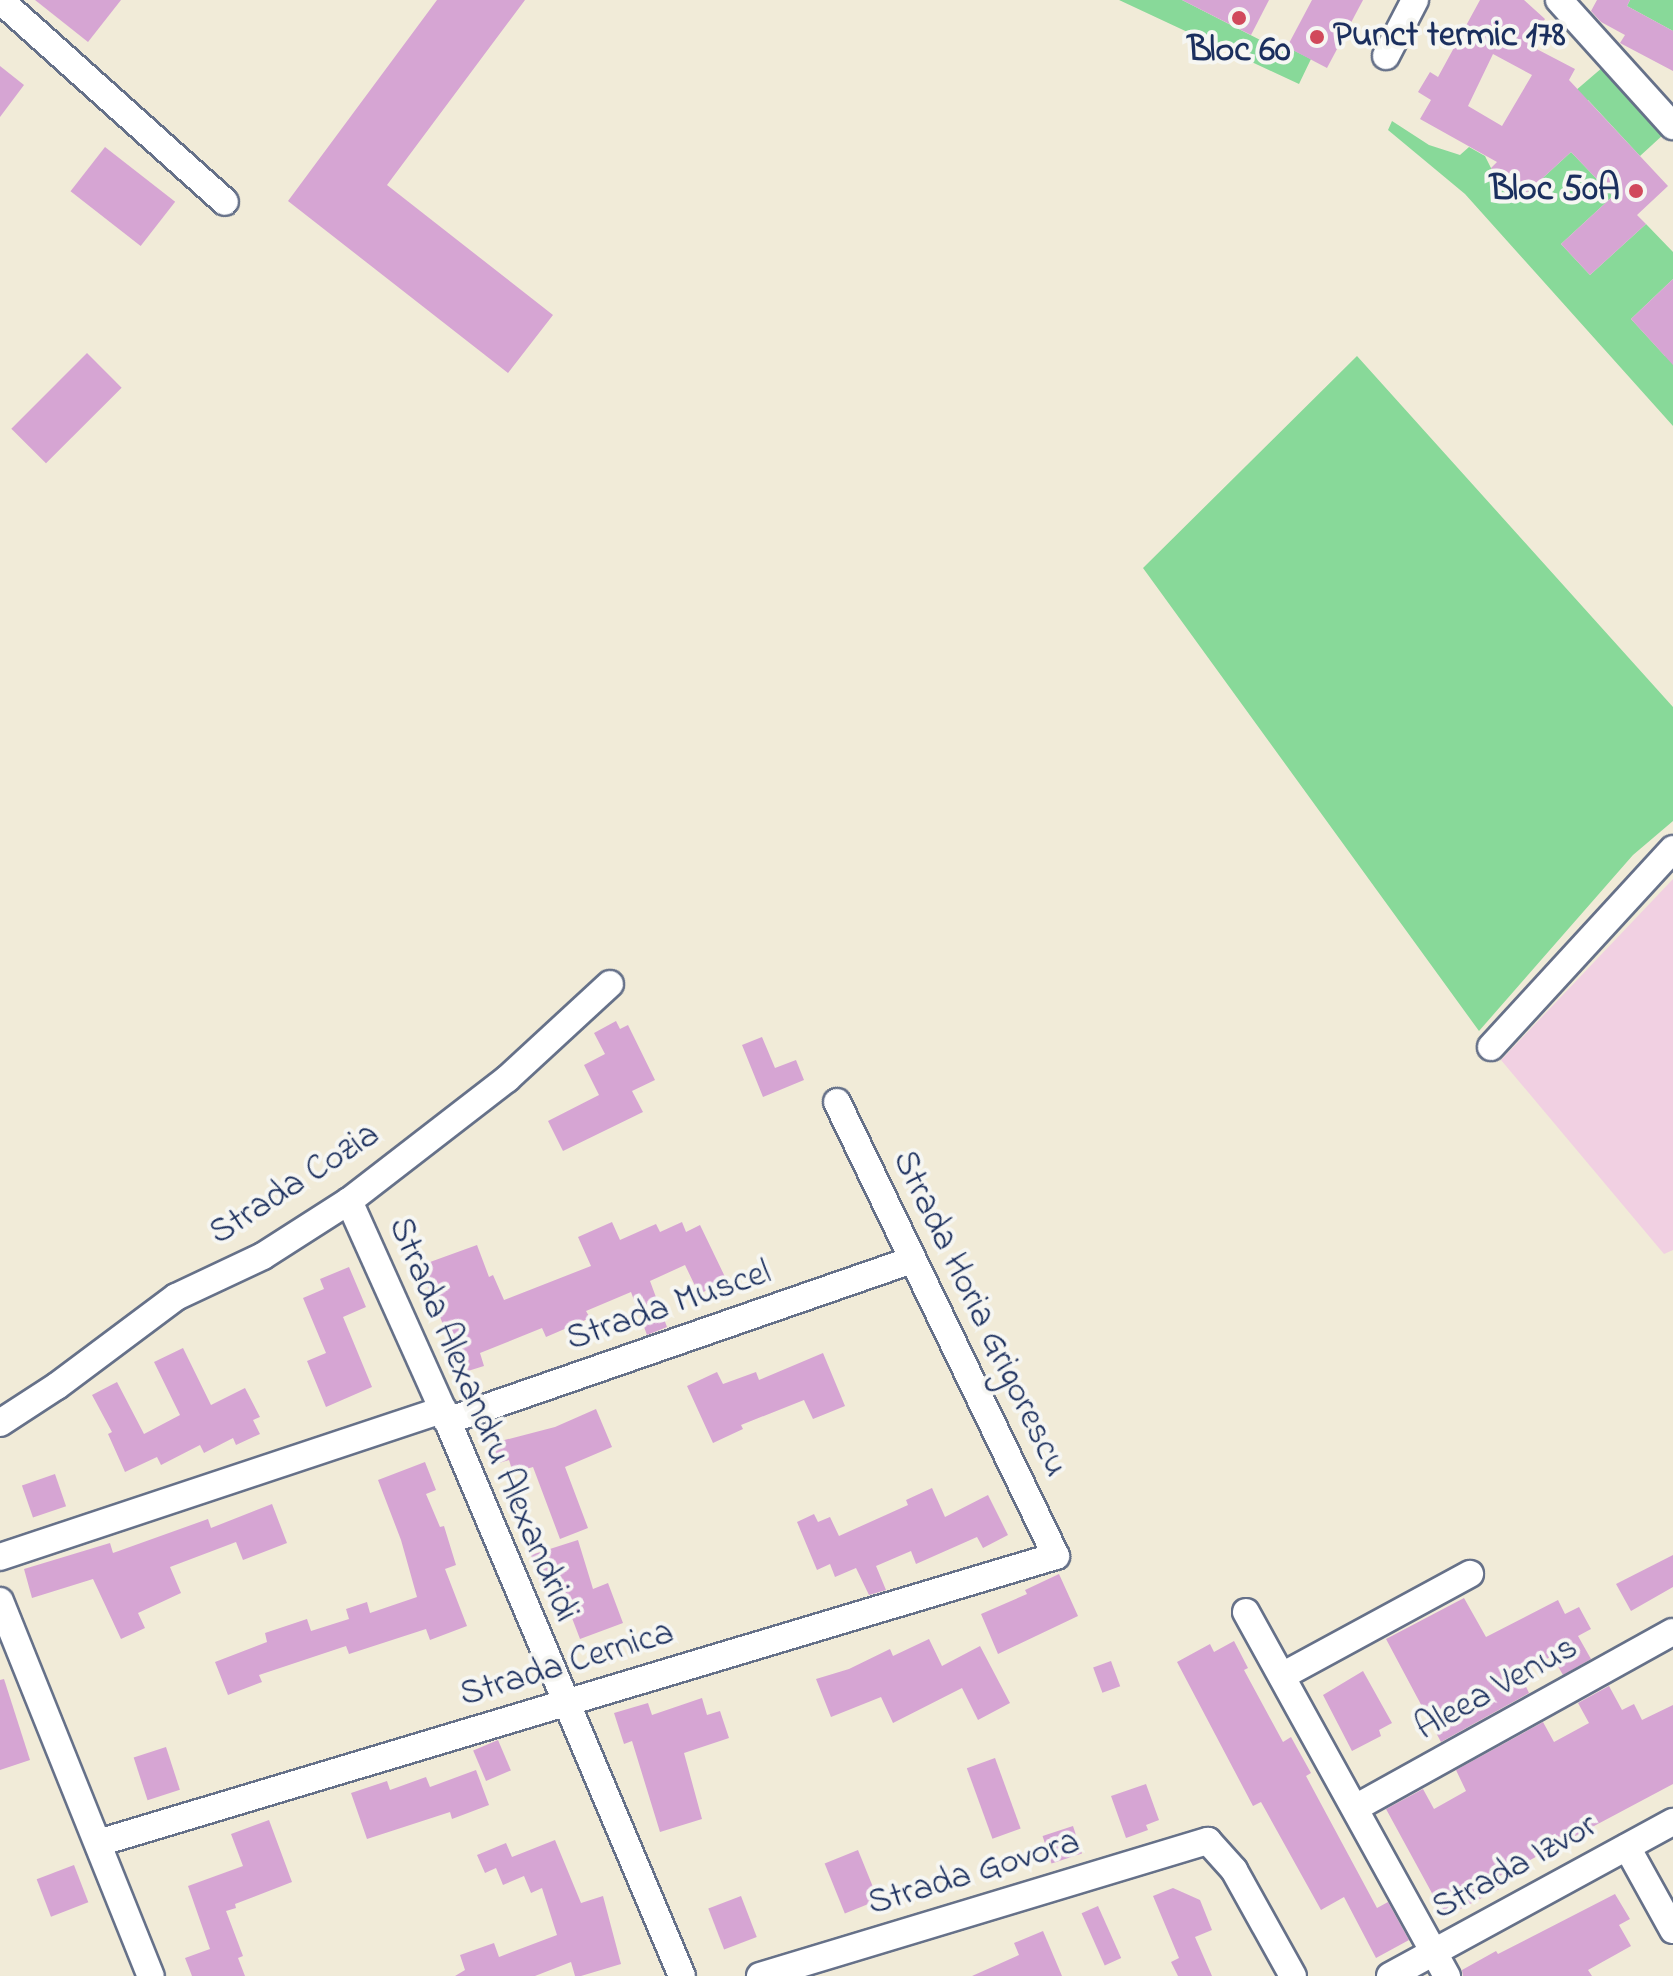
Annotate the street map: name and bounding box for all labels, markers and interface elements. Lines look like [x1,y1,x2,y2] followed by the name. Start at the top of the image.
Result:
[1230,9,1248,27] marker: Bloc 60
[1333,15,1566,59] place label: Punct termic 178
[1308,28,1326,46] marker: Punct termic 178
[1187,30,1291,74] place label: Bloc 60
[1490,169,1620,213] place label: Bloc 50A
[1627,182,1645,200] marker: Bloc 50A
[202,1114,388,1256] street label: Strada Cozia
[881,1144,1077,1484] street label: Strada Horia Grigorescu
[377,1211,587,1629] street label: Strada Alexandru Alexandridi
[561,1252,777,1362] street label: Strada Muscel
[455,1612,679,1718] street label: Strada Cernica
[1408,1627,1586,1751] street label: Aleea Venus
[1425,1805,1605,1931] street label: Strada Izvor
[863,1821,1085,1927] street label: Strada Govora

